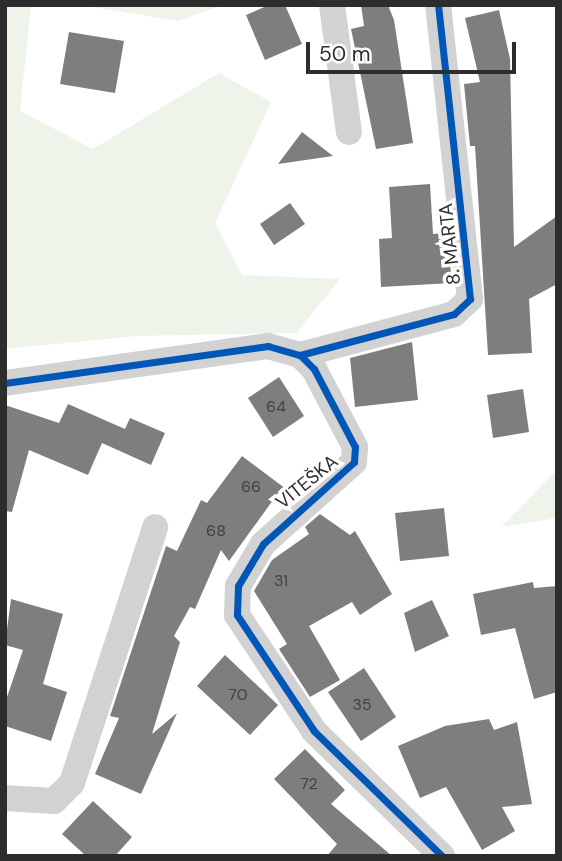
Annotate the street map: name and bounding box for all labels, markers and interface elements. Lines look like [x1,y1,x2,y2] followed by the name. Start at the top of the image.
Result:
[310,28,520,72] scale bar
[319,40,370,68] text: 50 m
[434,202,466,286] street label: 8. MARTA
[266,397,286,417] house number: 64
[271,450,343,514] street label: VITEŠKA
[241,477,261,497] house number: 66
[206,521,226,541] house number: 68
[274,571,288,591] house number: 31
[228,685,248,705] house number: 70
[352,695,372,715] house number: 35
[300,774,318,794] house number: 72

